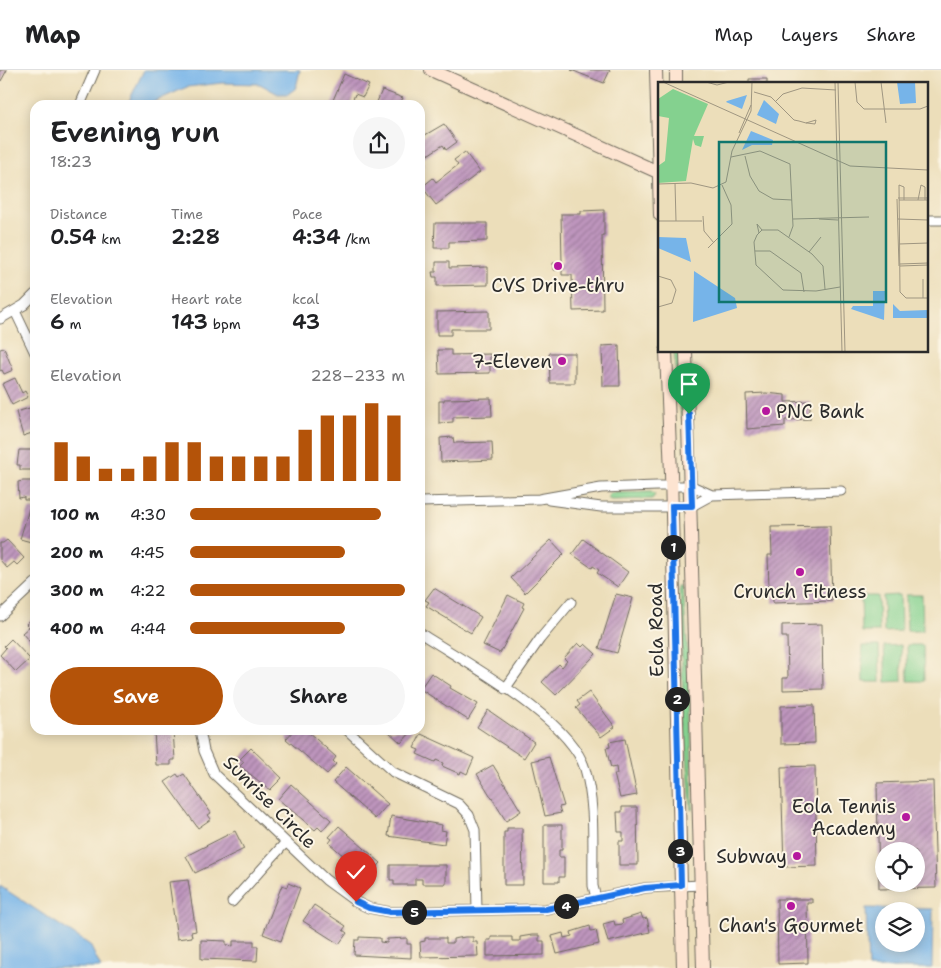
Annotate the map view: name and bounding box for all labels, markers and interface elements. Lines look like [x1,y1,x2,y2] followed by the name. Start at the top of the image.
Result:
[25,19,81,51] text: Map
[715,23,753,47] text: Map
[781,23,838,47] text: Layers
[866,23,916,47] text: Share
[658,82,928,352] inset map
[50,113,220,151] text: Evening run
[353,117,405,169] button: share
[50,151,92,172] text: 18:23
[50,205,107,223] text: Distance
[171,205,203,223] text: Time
[292,205,323,223] text: Pace
[50,223,96,251] text: 0.54
[171,223,220,251] text: 2:28
[292,223,341,251] text: 4:34
[96,230,121,248] text: km
[341,230,370,248] text: /km
[552,260,564,272] marker: CVS Drive-thru
[491,273,625,298] place label: CVS Drive-thru
[50,290,113,308] text: Elevation
[171,290,242,308] text: Heart rate
[292,290,319,308] text: kcal
[50,308,65,336] text: 6
[171,308,208,336] text: 143
[292,308,320,336] text: 43
[65,315,82,333] text: m
[208,315,241,333] text: bpm
[472,349,552,374] place label: 7-Eleven
[556,355,568,367] marker: 7-Eleven
[668,363,710,414] pin
[50,365,122,386] text: Elevation
[310,365,405,386] text: 228–233 m
[675,370,703,398] icon: arrive
[776,399,865,424] place label: PNC Bank
[760,405,772,417] marker: PNC Bank
[50,504,99,525] text: 100 m
[130,504,166,525] text: 4:30
[660,534,686,560] pin: 1
[670,538,677,556] text: 1
[50,542,103,563] text: 200 m
[130,542,165,563] text: 4:45
[794,566,806,578] marker: Crunch Fitness
[733,579,867,604] place label: Crunch Fitness
[50,580,104,601] text: 300 m
[130,580,166,601] text: 4:22
[643,583,669,677] street label: Eola Road
[50,618,104,639] text: 400 m
[130,618,166,639] text: 4:44
[50,667,223,725] button: Save
[233,667,405,725] button: Share
[664,686,690,712] pin: 2
[673,690,682,708] text: 2
[218,750,322,854] street label: Sunrise Circle
[792,794,896,841] place label: Eola Tennis Academy
[900,811,912,823] marker: Eola Tennis Academy
[668,838,692,864] pin: 3
[676,842,685,860] text: 3
[875,842,925,952] map controls
[875,842,925,892] button: locate
[716,844,787,869] place label: Subway
[791,850,803,862] marker: Subway
[335,851,377,902] pin
[342,858,370,886] icon: check
[554,894,578,918] pin: 4
[562,897,571,915] text: 4
[402,900,426,924] pin: 5
[785,900,797,912] marker: Chan's Gourmet
[875,902,925,952] button: layers
[410,903,419,921] text: 5
[718,913,864,938] place label: Chan's Gourmet

